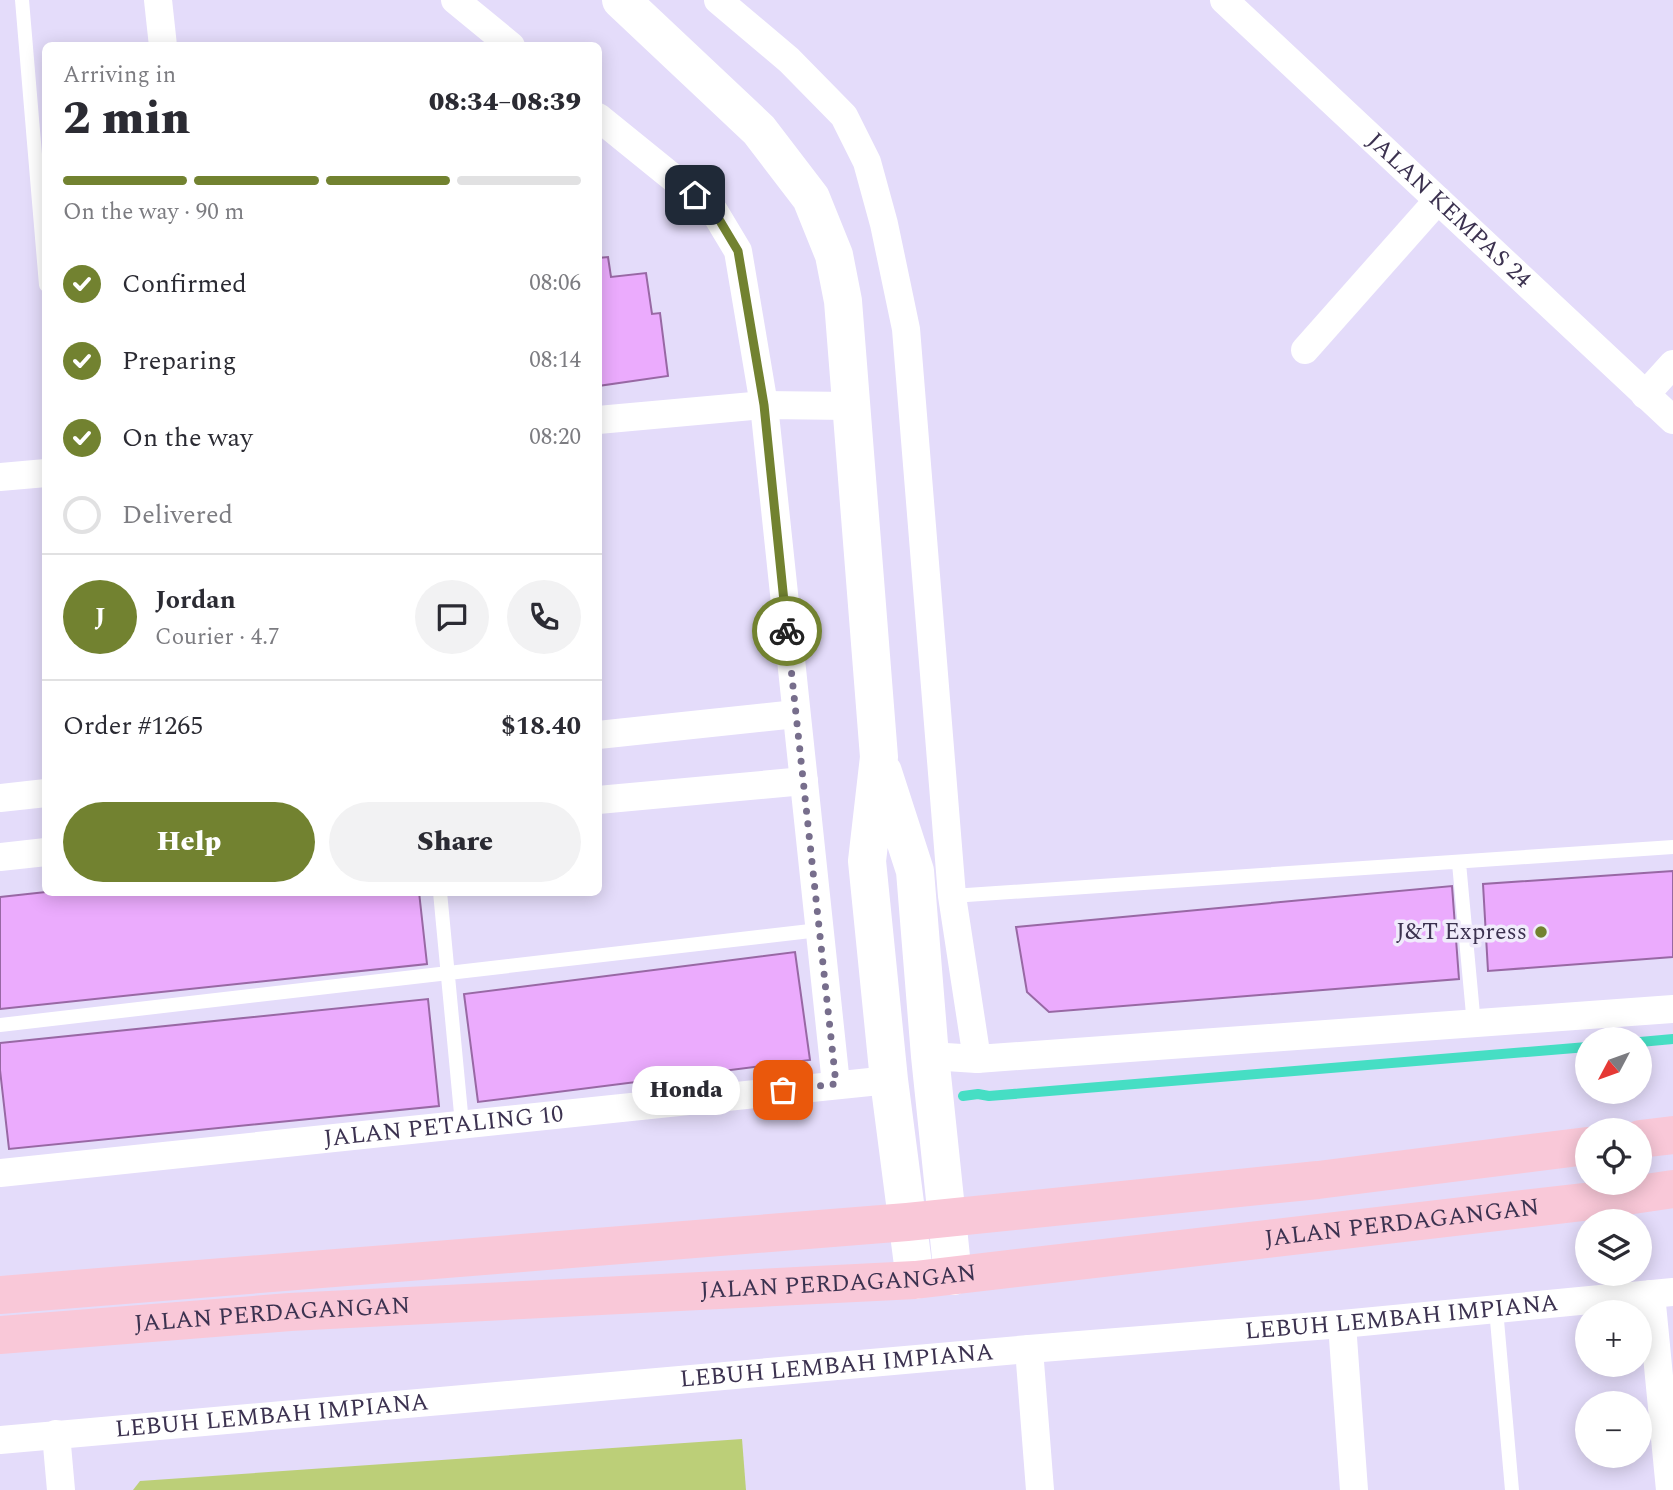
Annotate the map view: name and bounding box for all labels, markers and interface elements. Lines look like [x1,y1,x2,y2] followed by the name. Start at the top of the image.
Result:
[63,58,176,93] text: Arriving in
[429,82,581,122] text: 08:34–08:39
[63,84,190,154] text: 2 min
[1358,124,1540,297] street label: JALAN KEMPAS 24
[665,165,725,225] pin
[676,176,714,214] icon: home
[63,195,244,230] text: On the way · 90 m
[122,264,247,304] text: Confirmed
[63,265,101,303] icon: check
[529,266,581,301] text: 08:06
[122,341,236,381] text: Preparing
[63,342,101,380] icon: check
[529,343,581,378] text: 08:14
[122,418,253,458] text: On the way
[63,419,101,457] icon: check
[529,420,581,455] text: 08:20
[122,495,233,535] text: Delivered
[155,580,236,620] text: Jordan
[415,580,489,654] button: chat
[507,580,581,654] button: phone
[752,596,822,666] courier
[94,597,106,637] text: J
[768,612,806,650] icon: bike
[155,620,280,655] text: Courier · 4.7
[63,706,203,746] text: Order #1265
[501,706,581,746] text: $18.40
[63,802,315,882] button: Help
[329,802,581,882] button: Share
[1396,914,1527,950] place label: J&T Express
[1533,924,1549,940] marker: J&T Express
[1575,1027,1652,1104] north arrow
[1575,1027,1652,1468] map controls
[753,1060,813,1120] pin
[632,1066,741,1114] callout: Honda
[764,1071,802,1109] icon: bag
[649,1073,723,1108] text: Honda
[322,1096,565,1157] street label: JALAN PETALING 10
[1575,1118,1652,1195] button: locate
[1263,1189,1541,1257] street label: JALAN PERDAGANGAN
[1575,1209,1652,1286] button: layers
[699,1255,978,1309] street label: JALAN PERDAGANGAN
[1243,1285,1560,1350] street label: LEBUH LEMBAH IMPIANA
[133,1288,411,1342] street label: JALAN PERDAGANGAN
[1575,1300,1652,1377] button: +
[678,1334,995,1398] street label: LEBUH LEMBAH IMPIANA
[114,1384,430,1448] street label: LEBUH LEMBAH IMPIANA
[1575,1391,1652,1468] button: −

